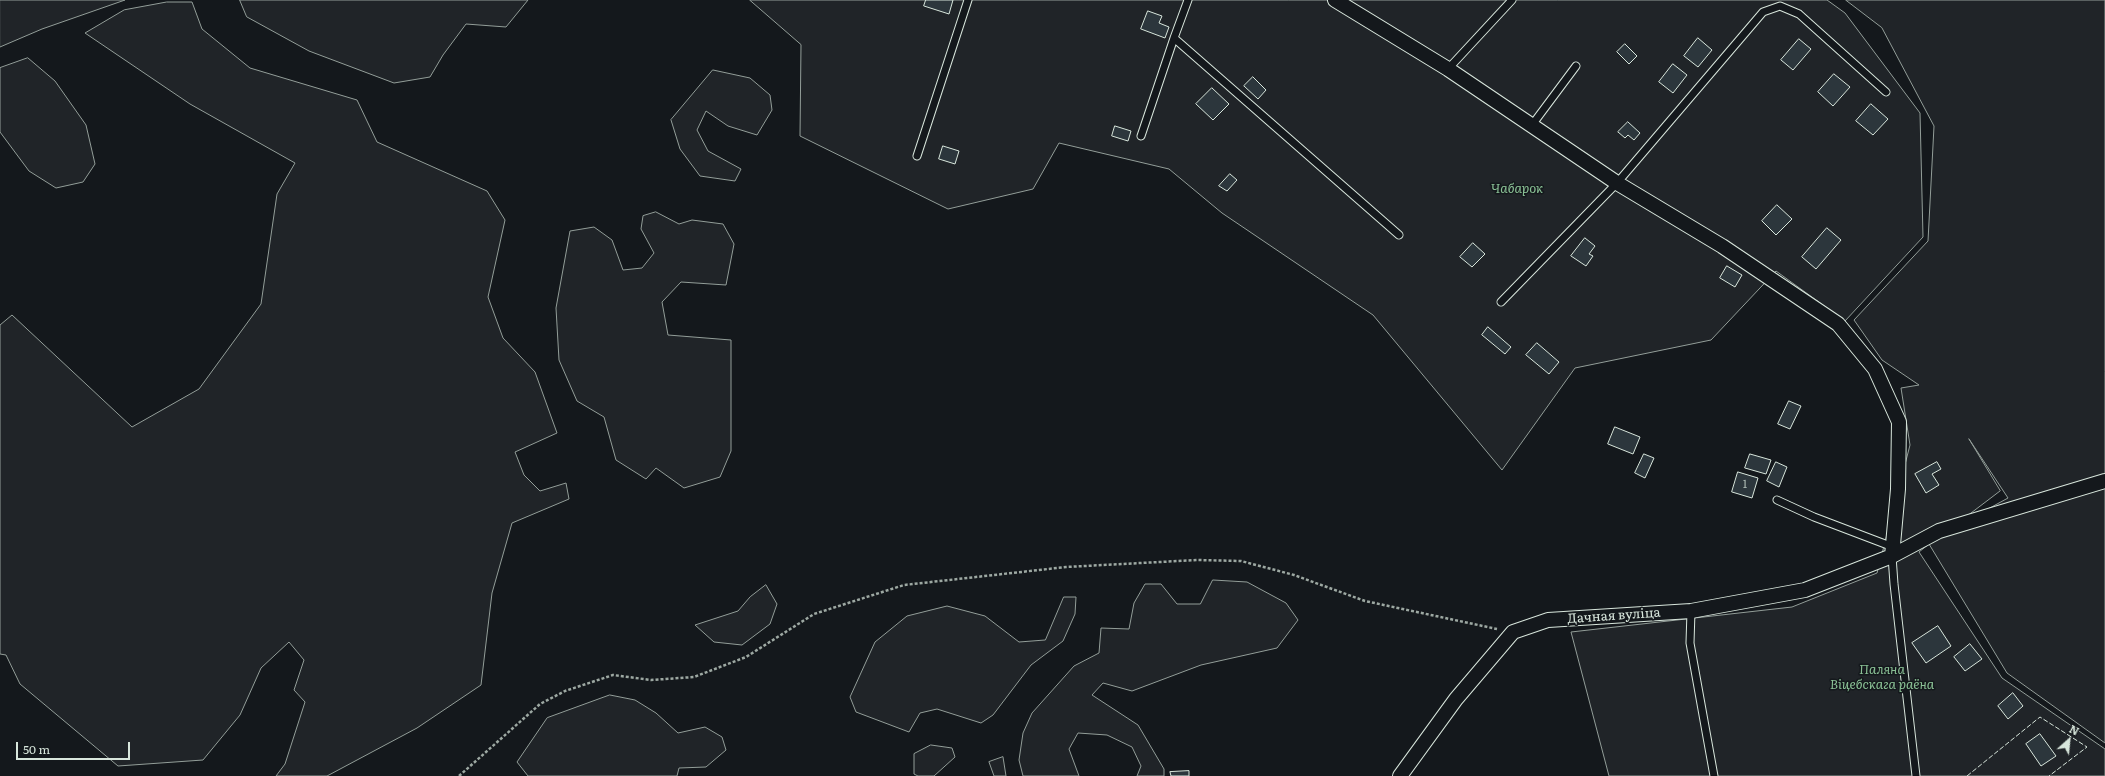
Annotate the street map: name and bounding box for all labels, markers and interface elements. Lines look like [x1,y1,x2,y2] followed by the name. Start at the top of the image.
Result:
[1491,181,1543,197] park label: Чабарок
[1743,478,1747,492] house number: 1
[1567,605,1661,627] street label: Дачная вуліца
[1830,662,1934,693] park label: Паляна Віцебскага раёна
[2049,720,2089,760] north arrow
[2067,720,2082,739] text: N
[18,734,132,760] scale bar
[23,740,50,758] text: 50 m

